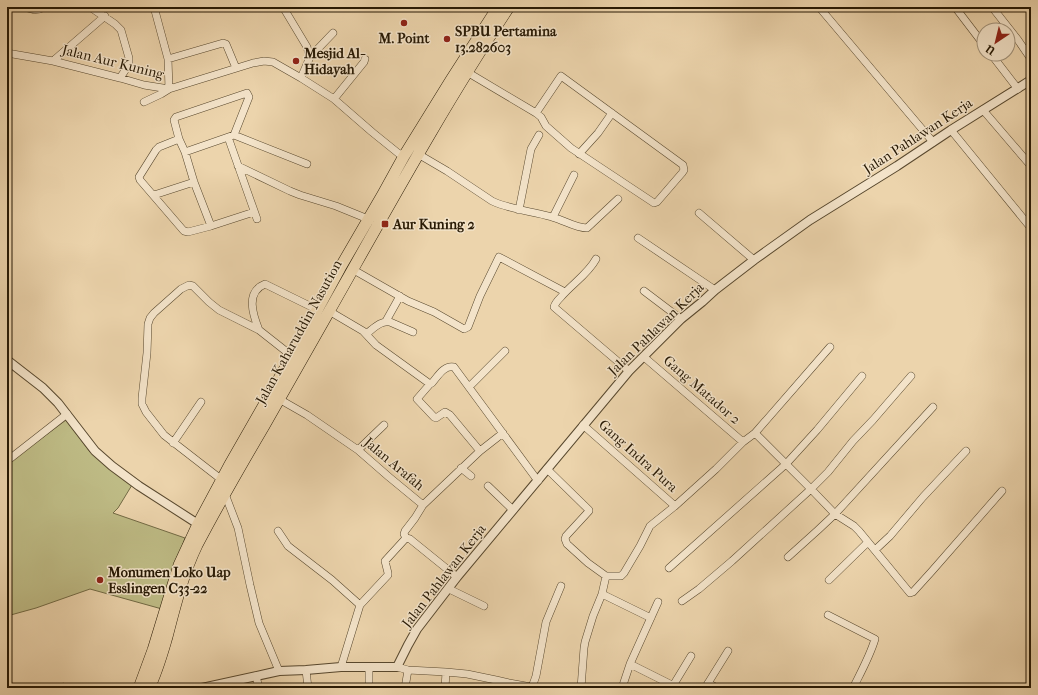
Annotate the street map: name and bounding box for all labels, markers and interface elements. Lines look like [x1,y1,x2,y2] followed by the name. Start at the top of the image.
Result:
[399,18,409,28] marker: M. Point
[976,22,1016,62] north arrow
[455,23,557,56] place label: SPBU Pertamina 13.282603
[378,30,430,47] place label: M. Point
[442,34,452,44] marker: SPBU Pertamina 13.282603
[59,41,166,83] street label: Jalan Aur Kuning
[983,42,999,58] text: U
[303,45,366,78] place label: Mesjid Al- Hidayah
[291,56,301,66] marker: Mesjid Al- Hidayah
[859,94,976,178] street label: Jalan Pahlawan Kerja
[392,216,475,233] place label: Aur Kuning 2
[380,219,390,229] marker: Aur Kuning 2
[252,257,346,408] street label: Jalan Kaharuddin Nasution
[604,279,708,380] street label: Jalan Pahlawan Kerja
[660,352,744,428] street label: Gang Matador 2
[595,416,681,496] street label: Gang Indra Pura
[360,433,428,494] street label: Jalan Arafah
[398,520,490,632] street label: Jalan Pahlawan Kerja
[107,564,231,597] place label: Monumen Loko Uap Esslingen C33-22
[95,575,105,585] marker: Monumen Loko Uap Esslingen C33-22

